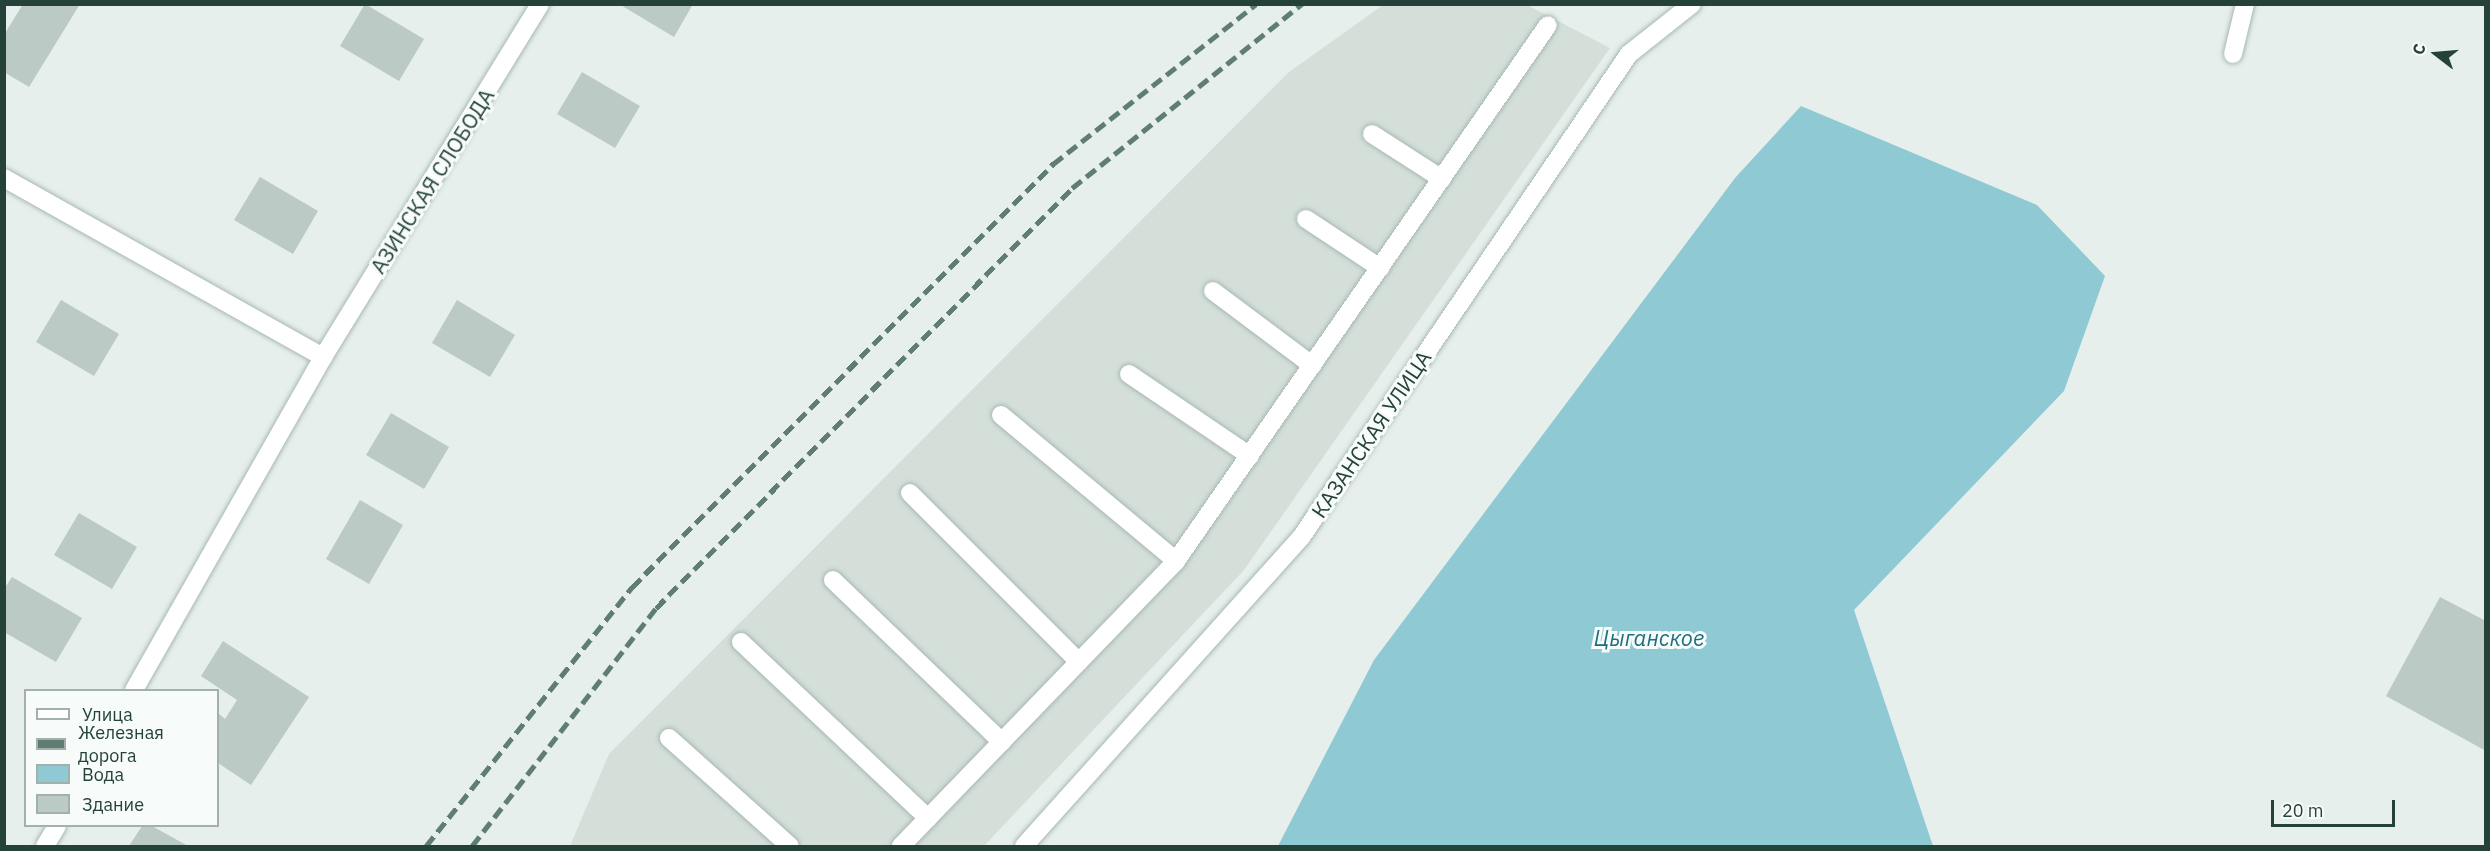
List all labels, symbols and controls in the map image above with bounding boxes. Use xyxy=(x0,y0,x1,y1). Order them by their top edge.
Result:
north arrow xyxy=(2406,24,2466,84)
text: С xyxy=(2408,41,2430,57)
street label: АЗИНСКАЯ СЛОБОДА xyxy=(365,84,499,278)
street label: КАЗАНСКАЯ УЛИЦА xyxy=(1306,346,1436,522)
water label: Цыганское xyxy=(1594,625,1704,651)
legend xyxy=(24,689,219,827)
text: Улица xyxy=(82,703,133,726)
text: Железная дорога xyxy=(78,721,164,767)
text: Вода xyxy=(82,763,124,786)
scale bar xyxy=(2274,788,2398,826)
text: Здание xyxy=(82,793,144,816)
text: 20 m xyxy=(2282,799,2324,822)

